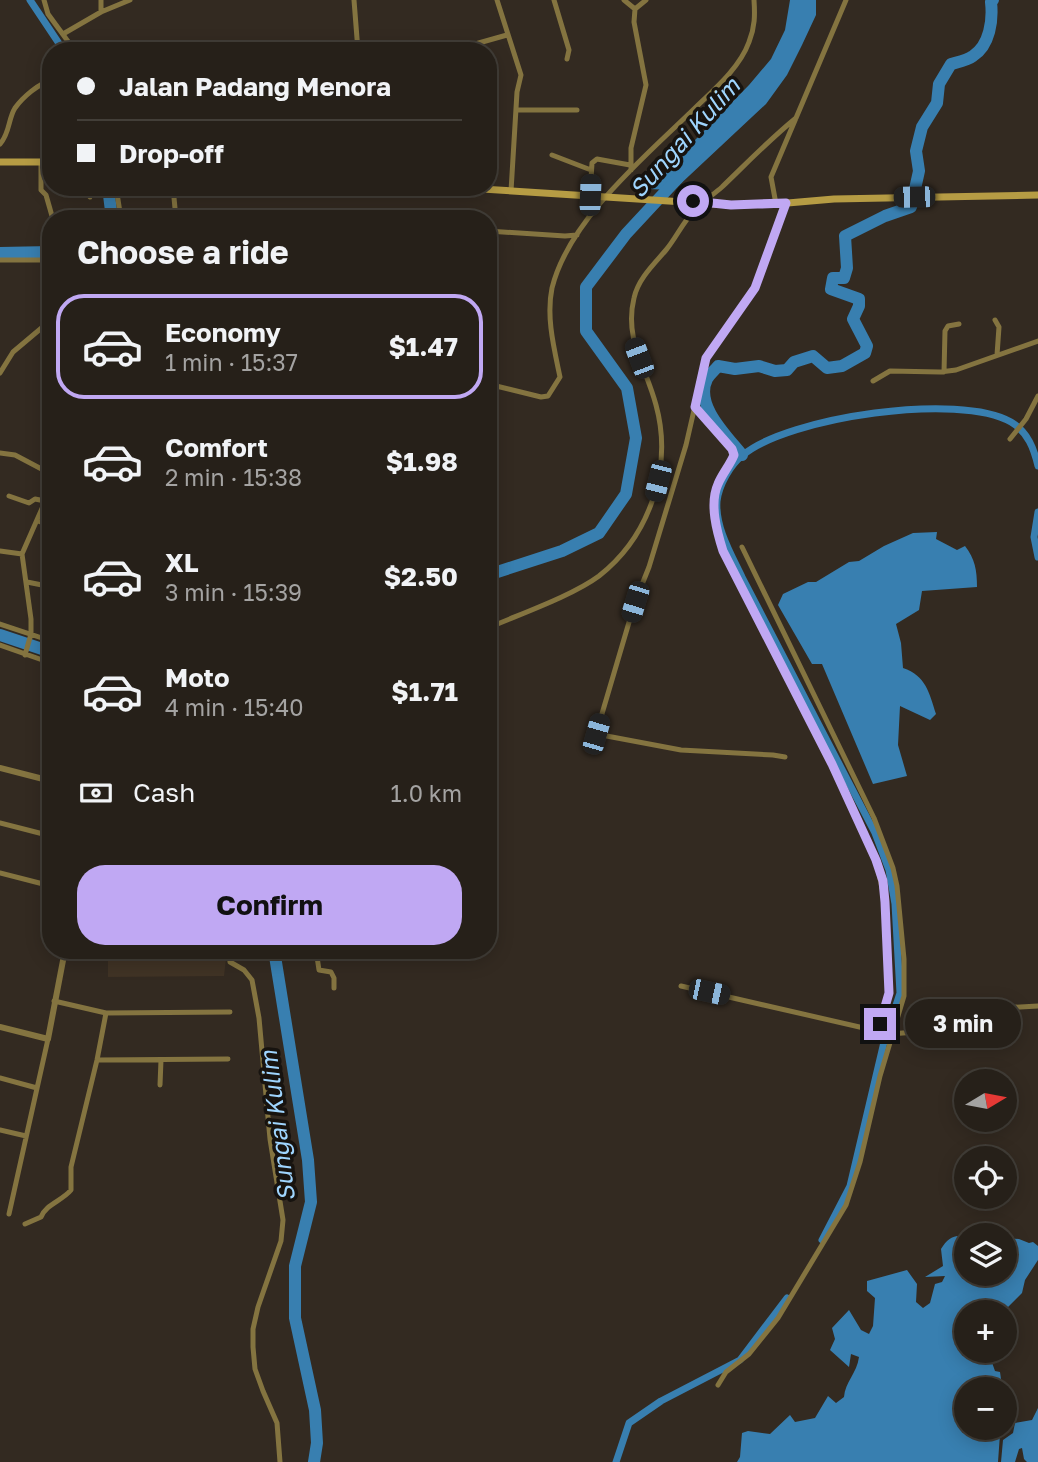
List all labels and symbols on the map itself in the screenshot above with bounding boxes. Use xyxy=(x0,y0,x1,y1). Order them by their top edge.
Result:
water label: Sungai Kulim xyxy=(622,70,747,204)
car xyxy=(579,174,602,216)
route start xyxy=(677,185,709,217)
car xyxy=(893,186,936,208)
car xyxy=(622,335,657,381)
car xyxy=(643,458,674,504)
car xyxy=(619,579,652,625)
car xyxy=(581,711,612,757)
car xyxy=(687,977,732,1007)
callout: 3 min xyxy=(904,1000,1020,1048)
route end xyxy=(864,1008,896,1040)
water label: Sungai Kulim xyxy=(253,1047,301,1203)
north arrow xyxy=(954,1069,1017,1132)

